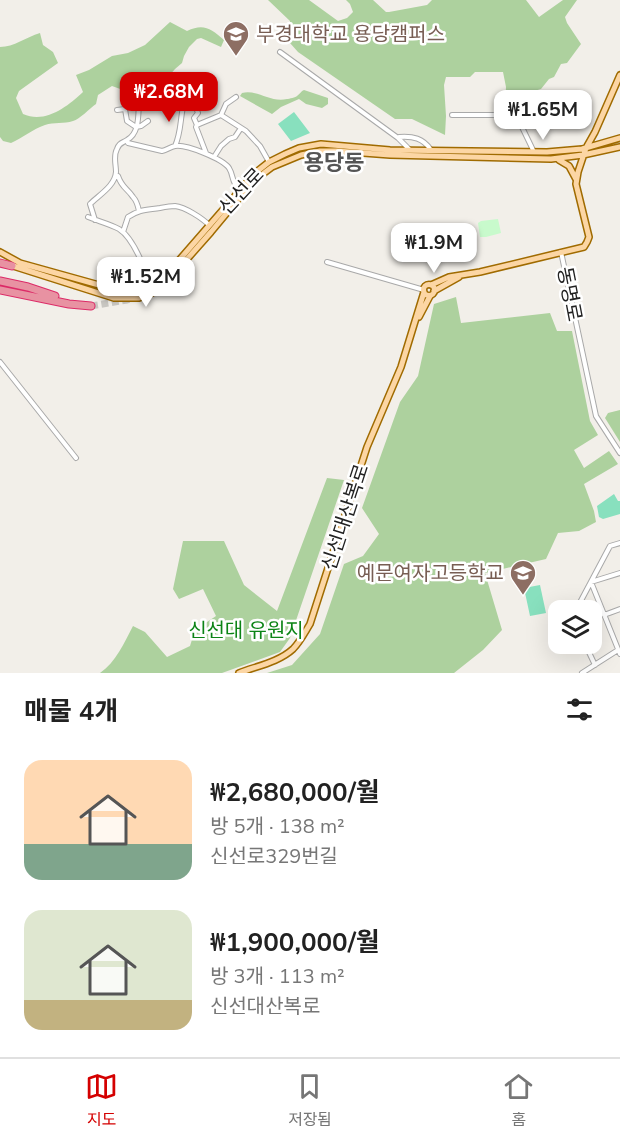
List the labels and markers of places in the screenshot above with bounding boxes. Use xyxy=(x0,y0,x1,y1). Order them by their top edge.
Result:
school or university icon: 부경대학교 용당캠퍼스 xyxy=(221,19,251,57)
place label: 부경대학교 용당캠퍼스 xyxy=(256,21,445,48)
pin: ₩2.68M xyxy=(120,72,218,123)
pin: ₩1.65M xyxy=(494,90,592,141)
pin: ₩1.9M xyxy=(392,223,476,274)
pin: ₩1.52M xyxy=(97,257,195,308)
school or university icon: 예문여자고등학교 xyxy=(508,558,538,596)
place label: 예문여자고등학교 xyxy=(357,560,504,587)

